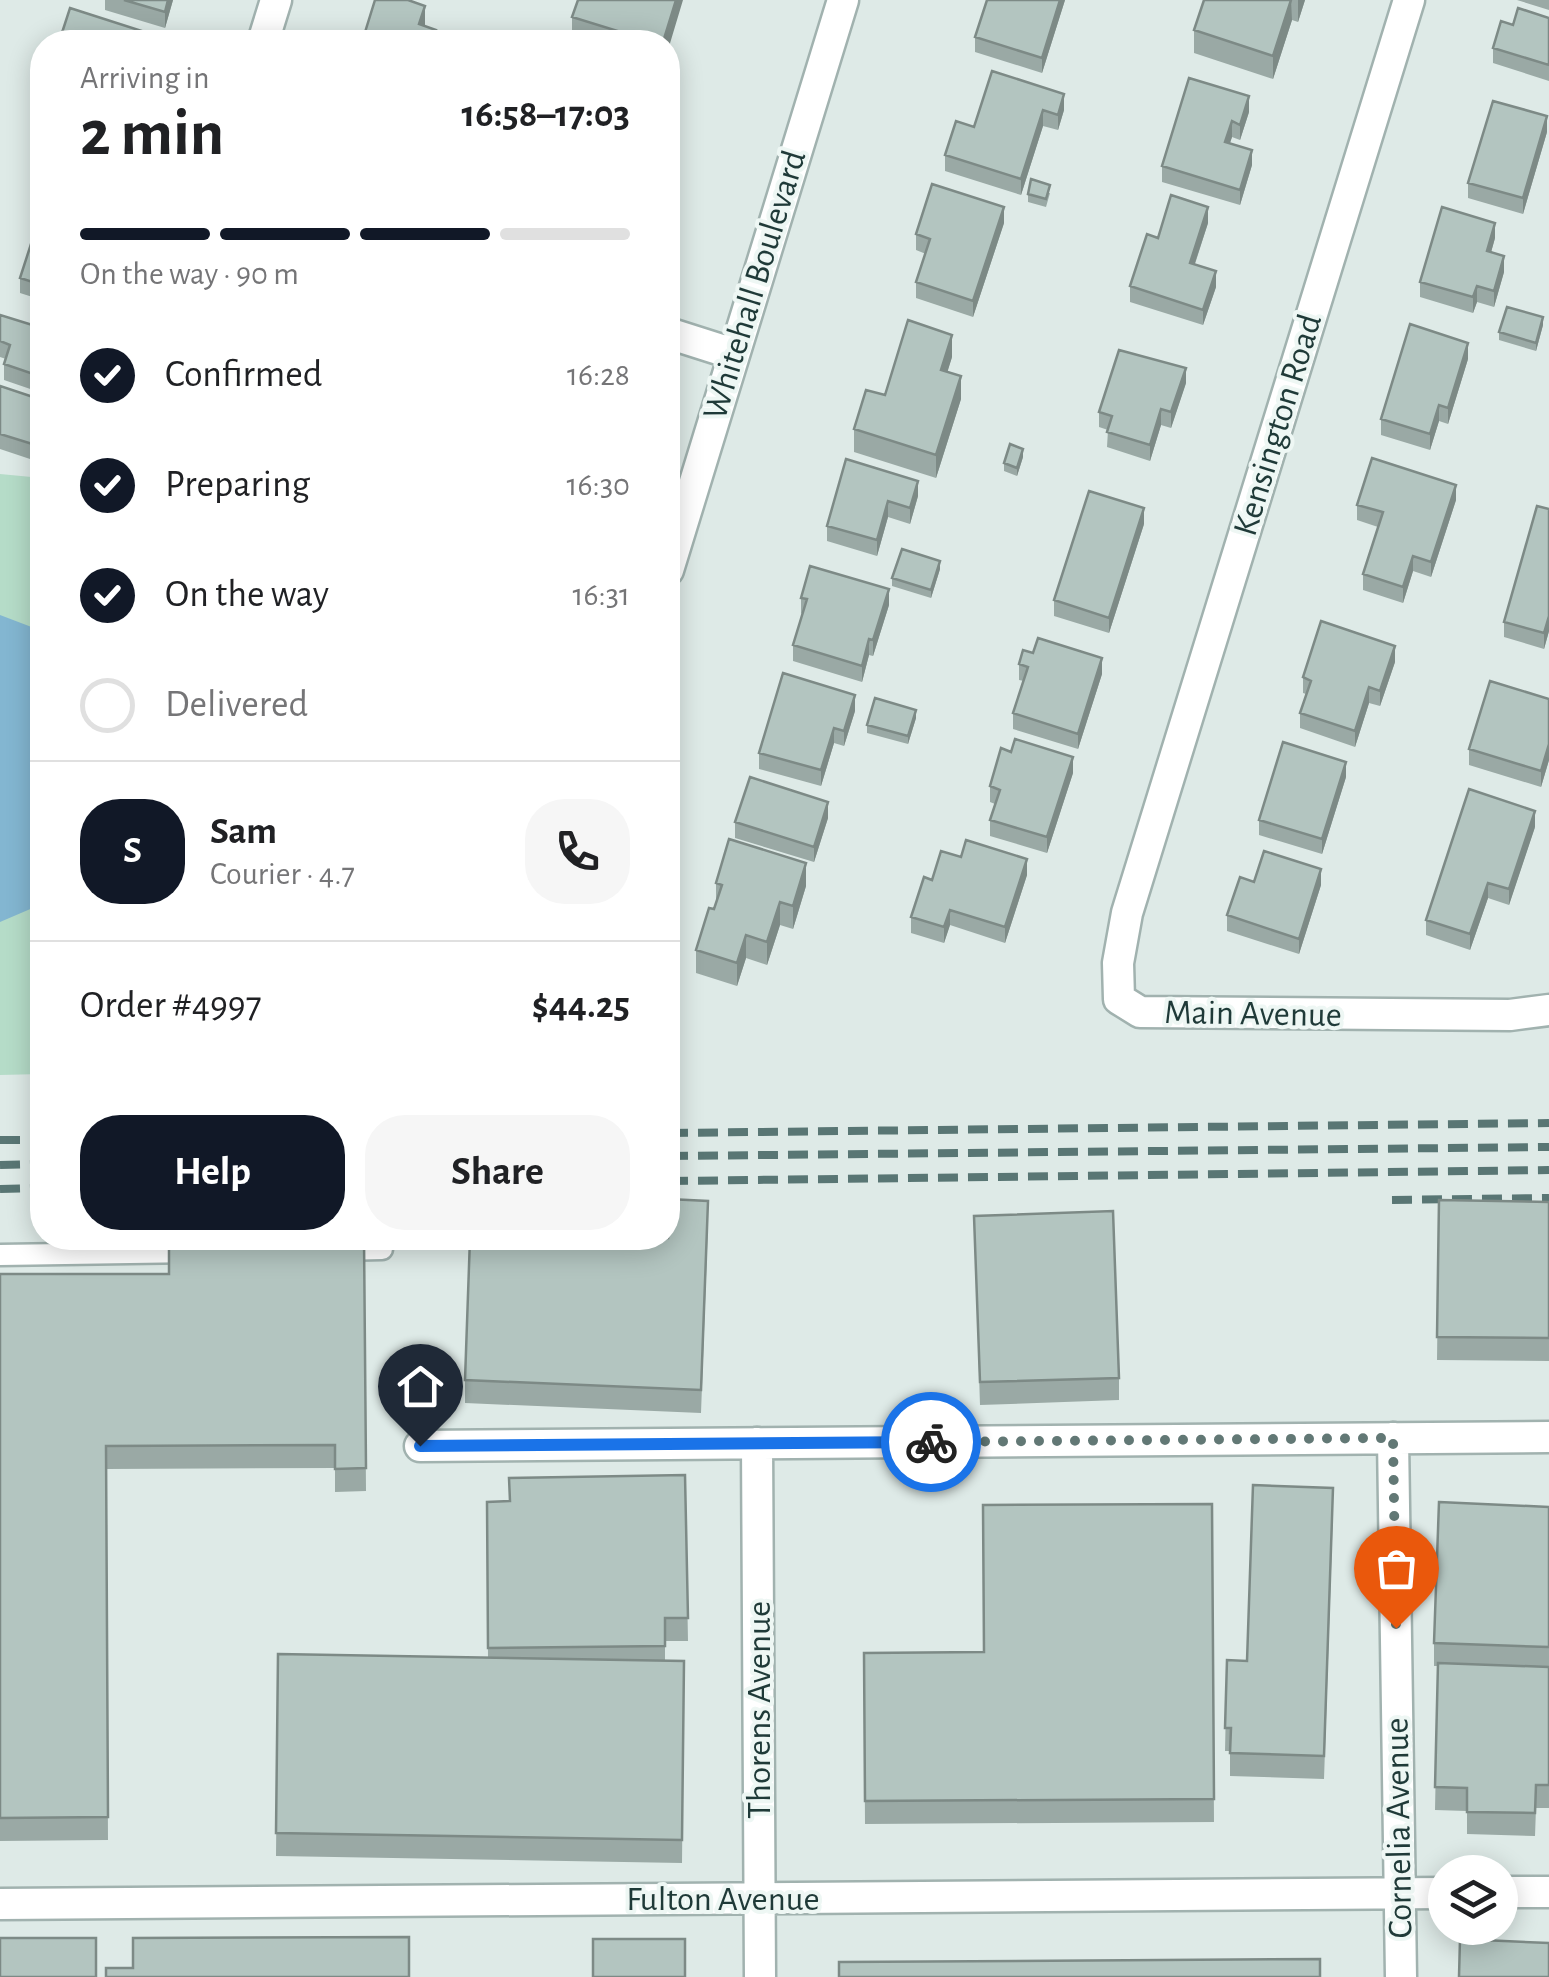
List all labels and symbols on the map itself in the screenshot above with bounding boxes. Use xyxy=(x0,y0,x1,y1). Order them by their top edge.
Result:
street label: Whitehall Boulevard xyxy=(697,146,813,424)
street label: Kensington Road xyxy=(1228,310,1328,540)
street label: Main Avenue xyxy=(1164,995,1342,1033)
pin xyxy=(378,1344,463,1447)
courier xyxy=(881,1392,981,1492)
pin xyxy=(1354,1526,1439,1629)
street label: Thorens Avenue xyxy=(742,1601,777,1819)
street label: Cornelia Avenue xyxy=(1380,1717,1418,1939)
street label: Fulton Avenue xyxy=(626,1882,820,1917)

